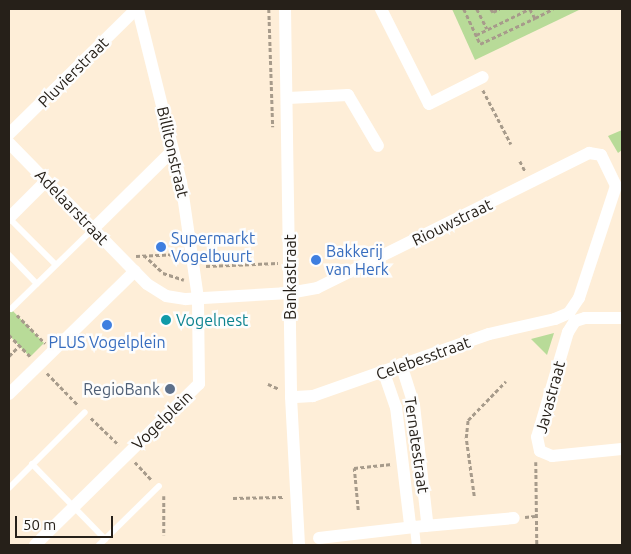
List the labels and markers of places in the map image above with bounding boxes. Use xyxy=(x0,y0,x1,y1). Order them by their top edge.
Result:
place label: Supermarkt Vogelbuurt xyxy=(171,228,255,266)
marker: Supermarkt Vogelbuurt xyxy=(155,241,167,253)
place label: Bakkerij van Herk xyxy=(326,241,389,279)
marker: Bakkerij van Herk xyxy=(310,254,322,266)
place label: Vogelnest xyxy=(176,310,248,330)
marker: Vogelnest xyxy=(160,314,172,326)
marker: PLUS Vogelplein xyxy=(101,319,113,331)
place label: PLUS Vogelplein xyxy=(48,332,166,352)
place label: RegioBank xyxy=(83,379,160,399)
marker: RegioBank xyxy=(164,383,176,395)

